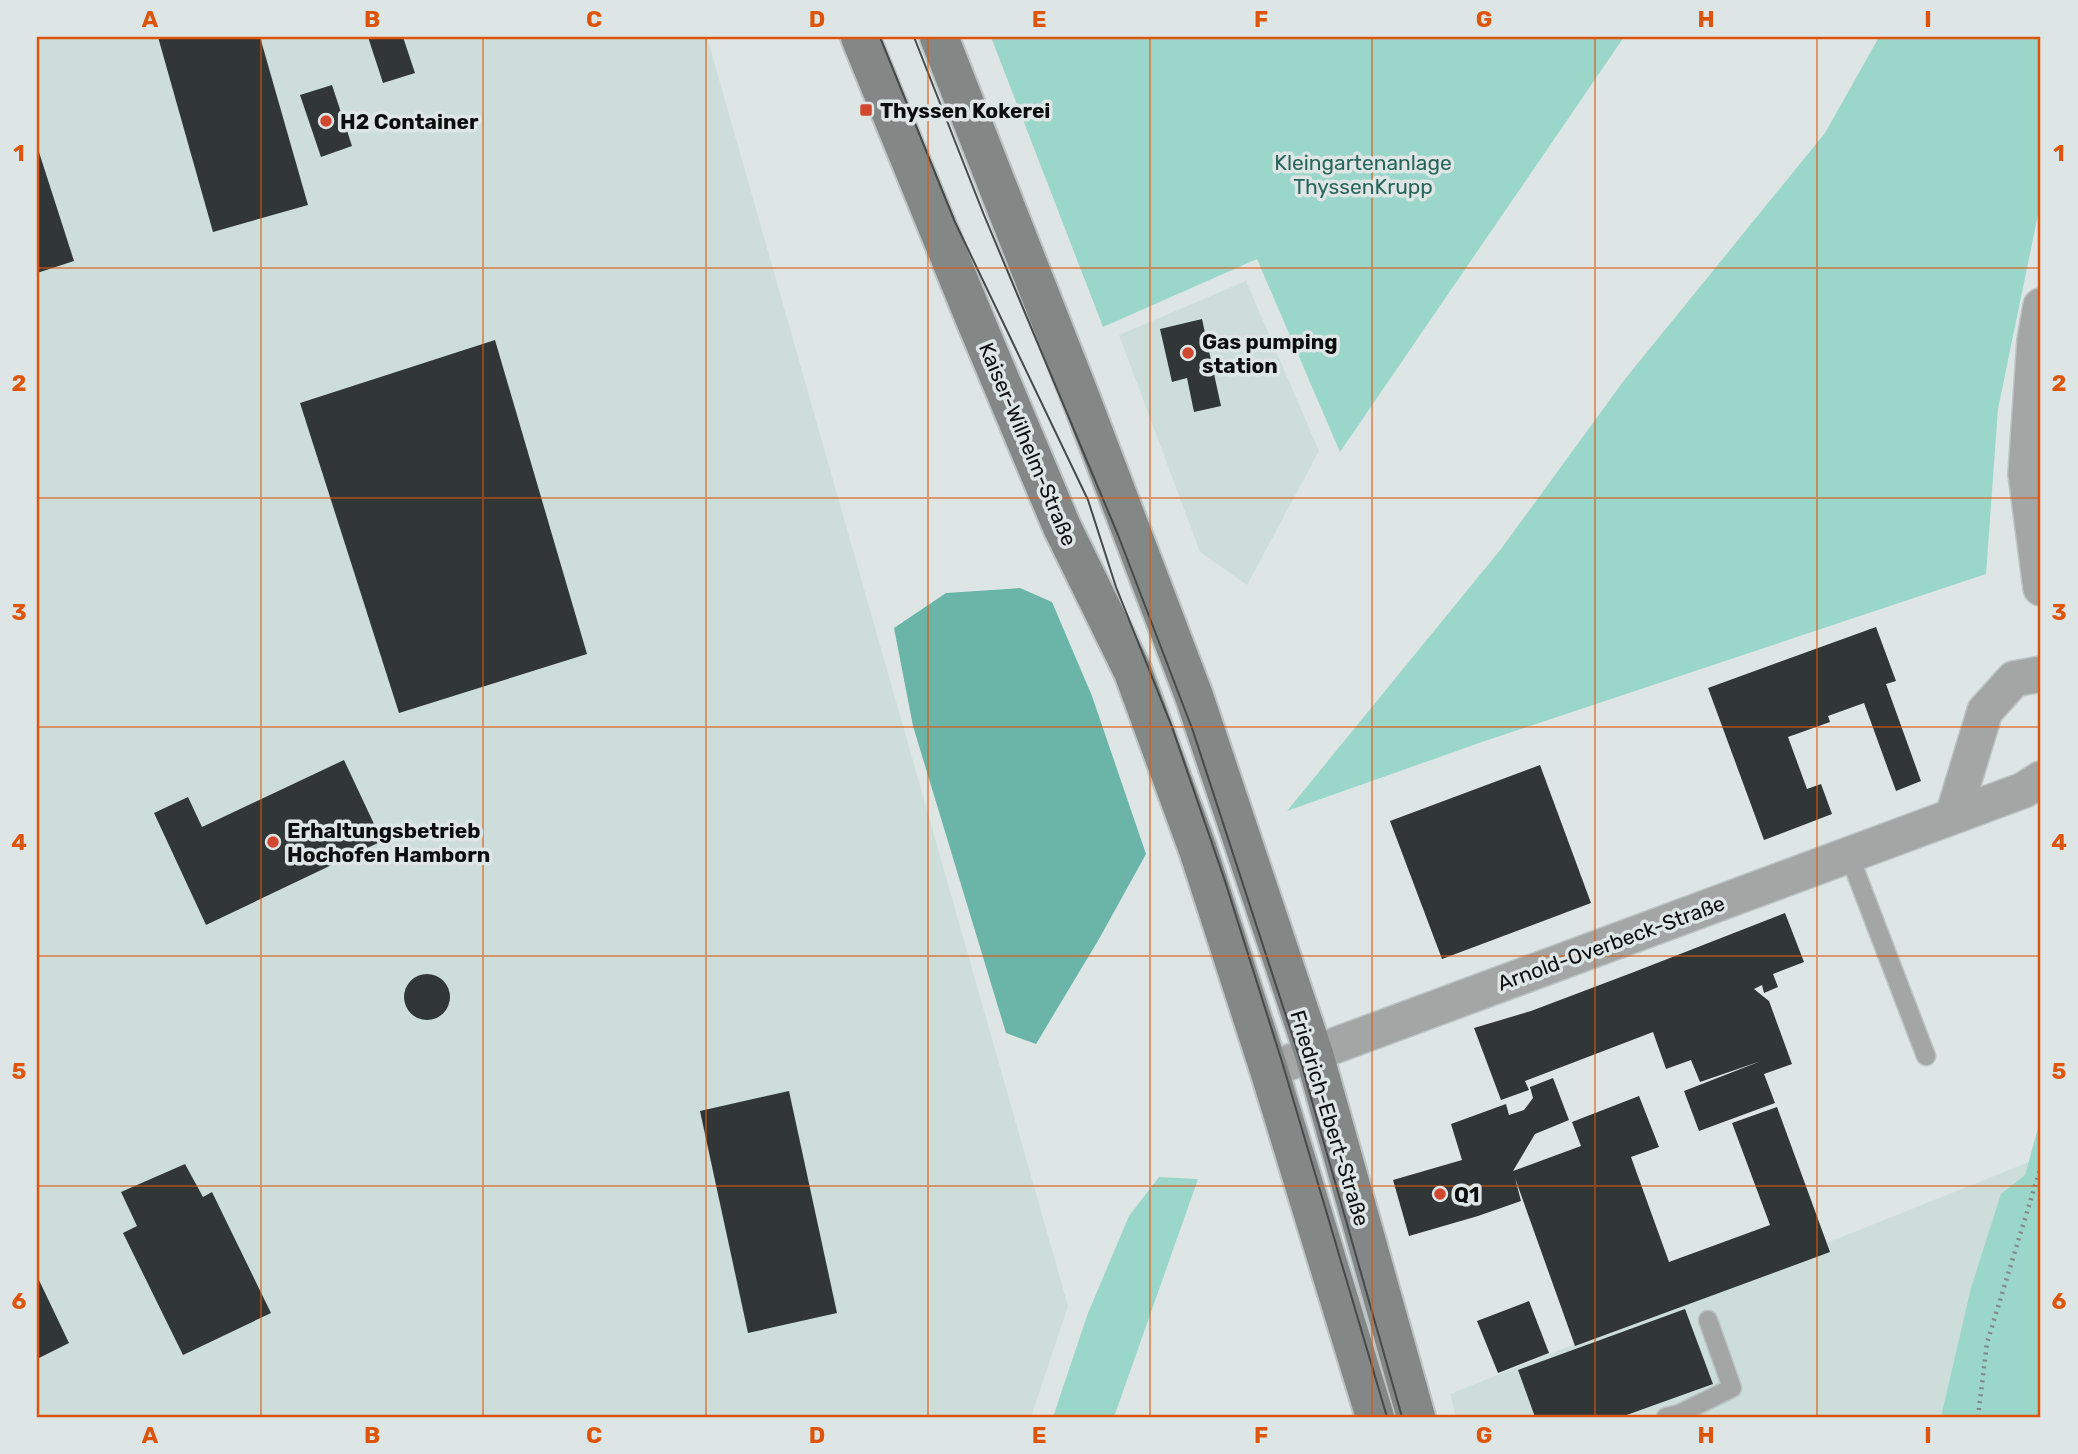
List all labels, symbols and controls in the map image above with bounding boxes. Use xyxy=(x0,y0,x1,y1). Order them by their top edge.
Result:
text: A xyxy=(142,5,159,33)
text: B xyxy=(364,5,380,33)
text: C xyxy=(586,5,602,33)
text: D xyxy=(809,5,825,33)
text: E xyxy=(1032,5,1046,33)
text: F xyxy=(1254,5,1268,33)
text: G xyxy=(1476,5,1492,33)
text: H xyxy=(1697,5,1715,33)
text: I xyxy=(1924,5,1932,33)
place label: Thyssen Kokerei xyxy=(880,98,1050,123)
marker: Thyssen Kokerei xyxy=(858,102,874,118)
place label: H2 Container xyxy=(340,109,479,134)
marker: H2 Container xyxy=(318,113,334,129)
text: 1 xyxy=(13,139,25,167)
text: 1 xyxy=(2053,139,2065,167)
park label: Kleingartenanlage ThyssenKrupp xyxy=(1274,150,1452,199)
place label: Gas pumping station xyxy=(1202,329,1338,378)
street label: Kaiser-Wilhelm-Straße xyxy=(974,339,1082,549)
marker: Gas pumping station xyxy=(1180,345,1196,361)
text: 2 xyxy=(12,369,26,397)
text: 2 xyxy=(2052,369,2066,397)
text: 3 xyxy=(11,598,27,626)
text: 3 xyxy=(2051,598,2067,626)
place label: Erhaltungsbetrieb Hochofen Hamborn xyxy=(287,818,490,867)
text: 4 xyxy=(11,828,27,856)
text: 4 xyxy=(2051,828,2067,856)
marker: Erhaltungsbetrieb Hochofen Hamborn xyxy=(265,834,281,850)
street label: Arnold-Overbeck-Straße xyxy=(1494,890,1728,996)
street label: Friedrich-Ebert-Straße xyxy=(1285,1007,1375,1229)
text: 5 xyxy=(12,1057,27,1085)
text: 5 xyxy=(2052,1057,2067,1085)
place label: Q1 xyxy=(1454,1182,1479,1207)
marker: Q1 xyxy=(1432,1186,1448,1202)
text: 6 xyxy=(12,1287,27,1315)
text: 6 xyxy=(2052,1287,2067,1315)
text: A xyxy=(142,1421,159,1449)
text: B xyxy=(364,1421,380,1449)
text: C xyxy=(586,1421,602,1449)
text: D xyxy=(809,1421,825,1449)
text: E xyxy=(1032,1421,1046,1449)
text: F xyxy=(1254,1421,1268,1449)
text: G xyxy=(1476,1421,1492,1449)
text: H xyxy=(1697,1421,1715,1449)
text: I xyxy=(1924,1421,1932,1449)

